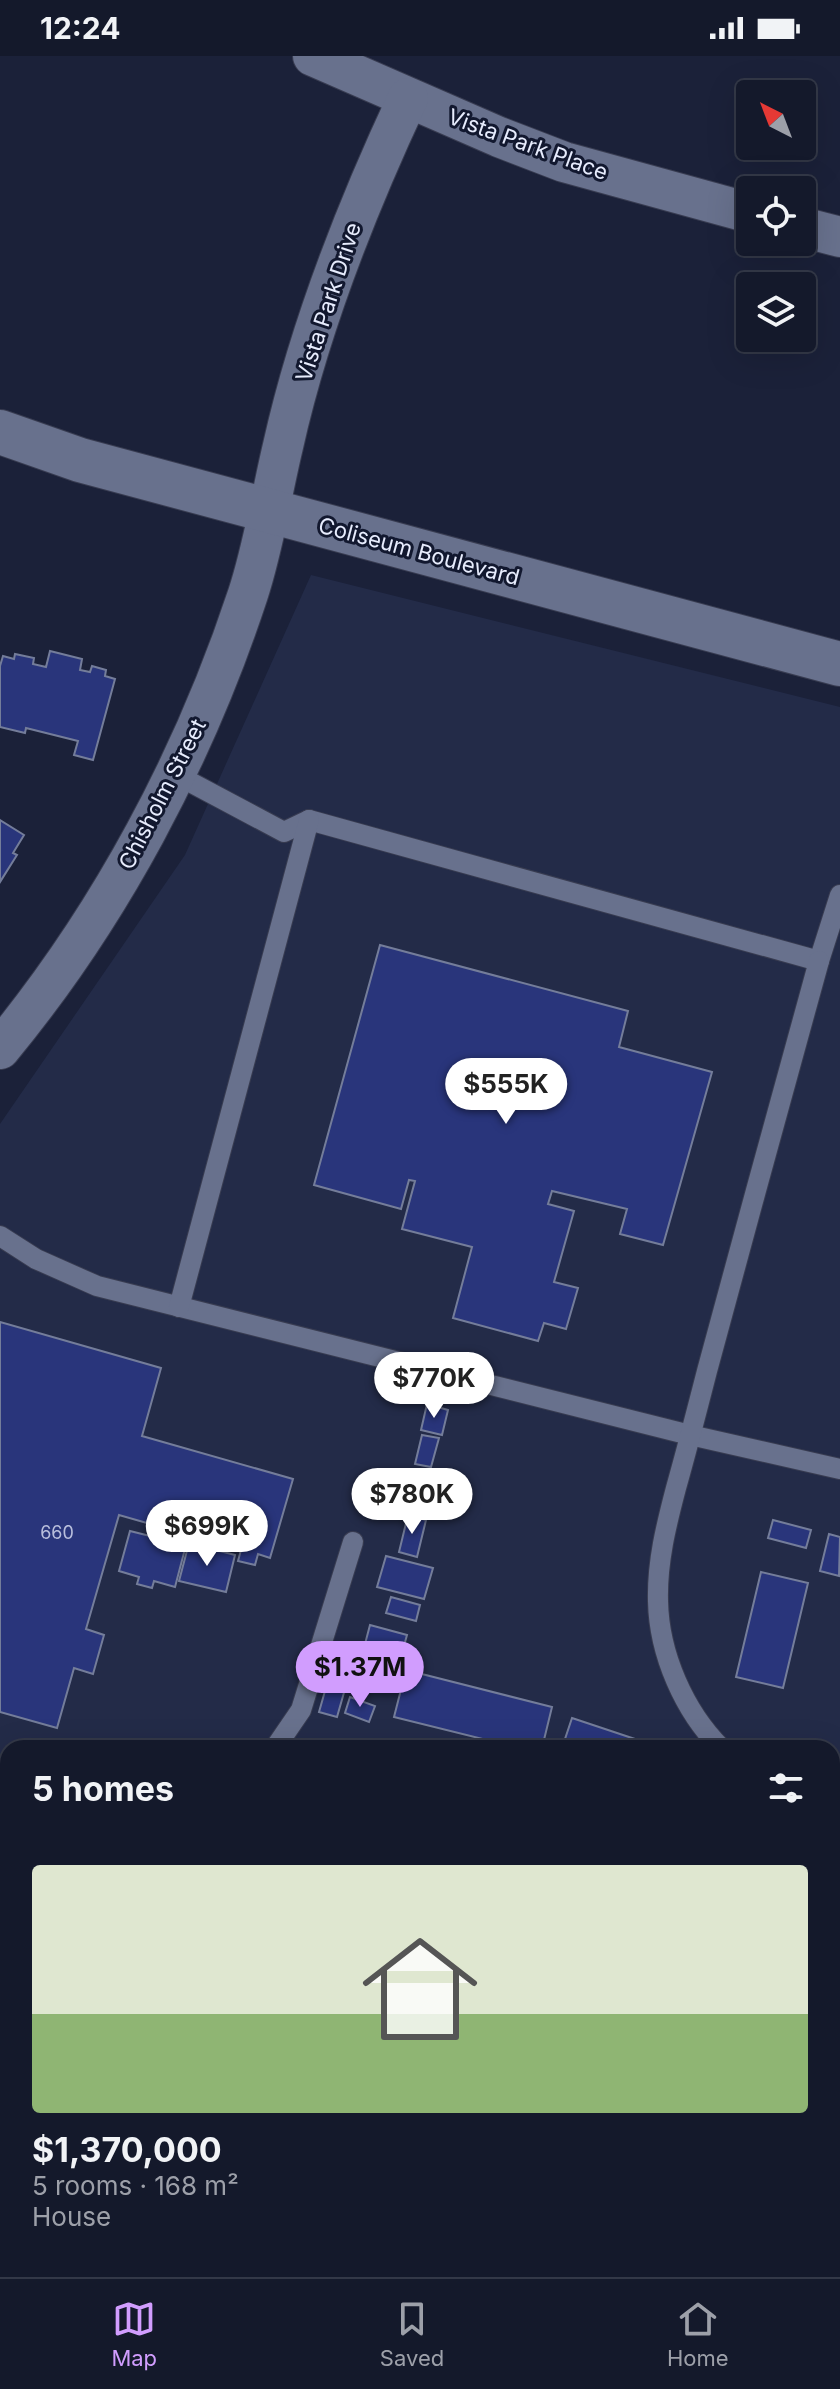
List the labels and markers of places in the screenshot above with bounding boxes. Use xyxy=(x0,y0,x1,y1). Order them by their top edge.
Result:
pin: $555K xyxy=(450,1058,562,1126)
pin: $770K xyxy=(378,1352,490,1420)
pin: $780K xyxy=(356,1468,468,1536)
pin: $699K xyxy=(151,1500,263,1568)
pin: $1.37M xyxy=(295,1641,425,1709)

